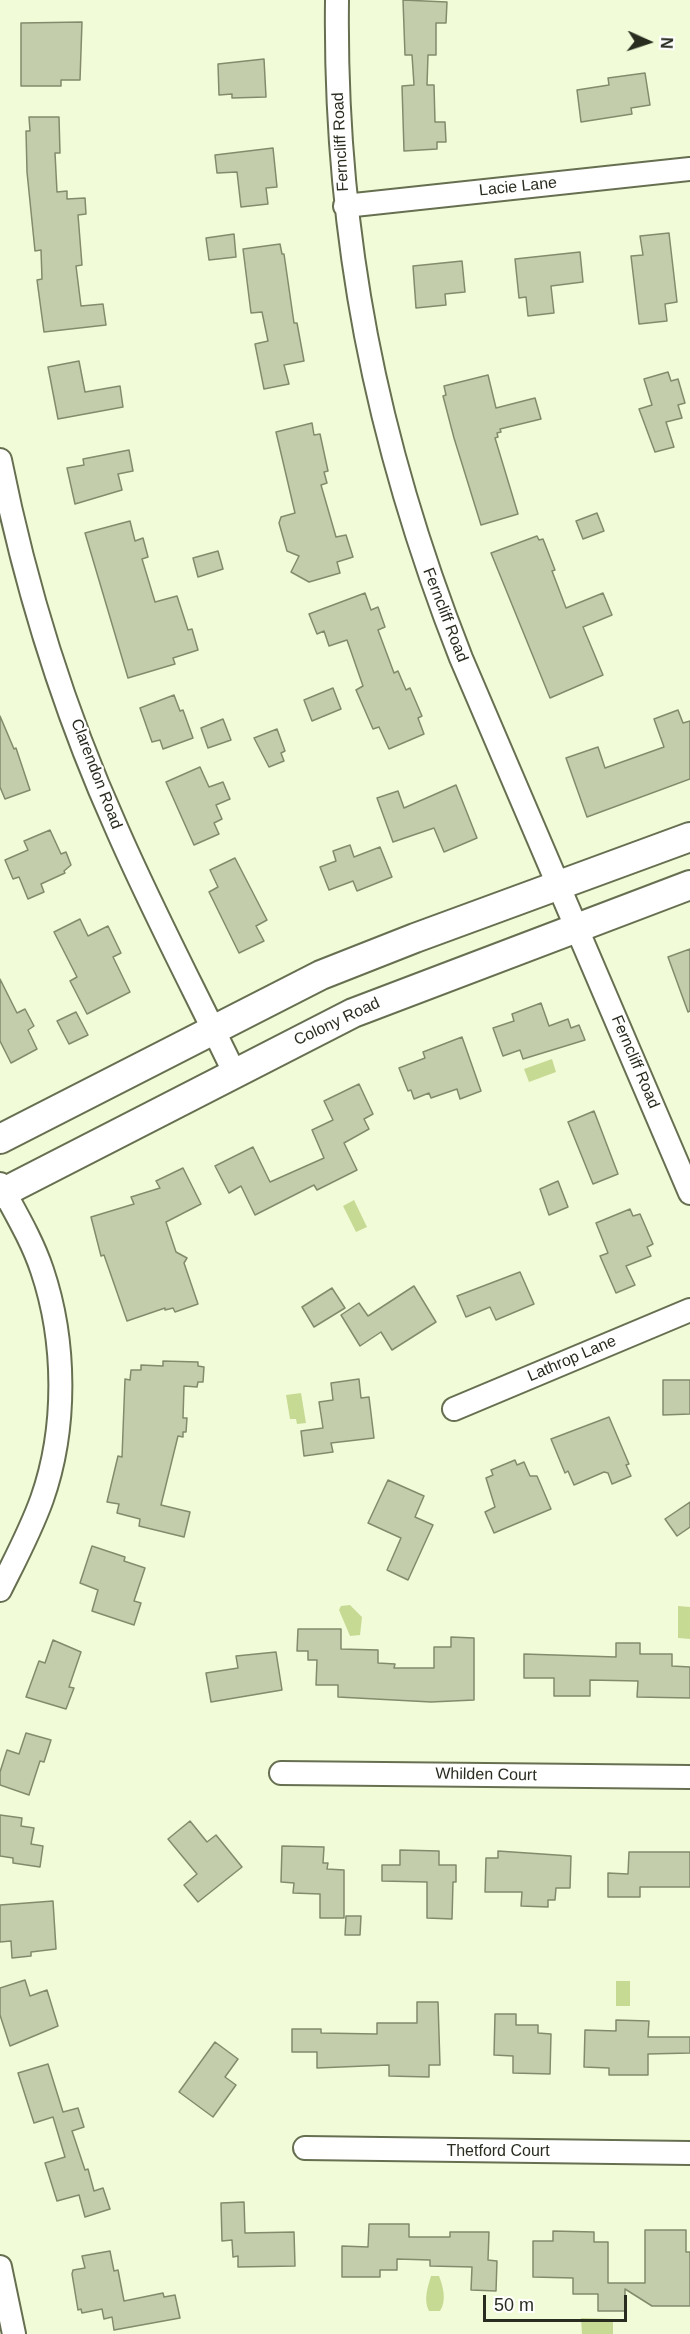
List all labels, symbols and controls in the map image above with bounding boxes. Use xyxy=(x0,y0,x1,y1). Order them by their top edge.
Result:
north arrow xyxy=(618,12,678,72)
text: N xyxy=(658,37,675,49)
street label: Ferncliff Road xyxy=(329,92,353,192)
street label: Lacie Lane xyxy=(478,173,558,201)
street label: Ferncliff Road xyxy=(418,565,472,665)
street label: Clarendon Road xyxy=(66,716,126,832)
street label: Colony Road xyxy=(291,994,383,1050)
street label: Ferncliff Road xyxy=(607,1013,663,1111)
street label: Lathrop Lane xyxy=(525,1332,619,1386)
street label: Whilden Court xyxy=(435,1765,537,1785)
street label: Thetford Court xyxy=(446,2142,550,2162)
scale bar xyxy=(486,2283,630,2321)
text: 50 m xyxy=(494,2295,534,2315)

